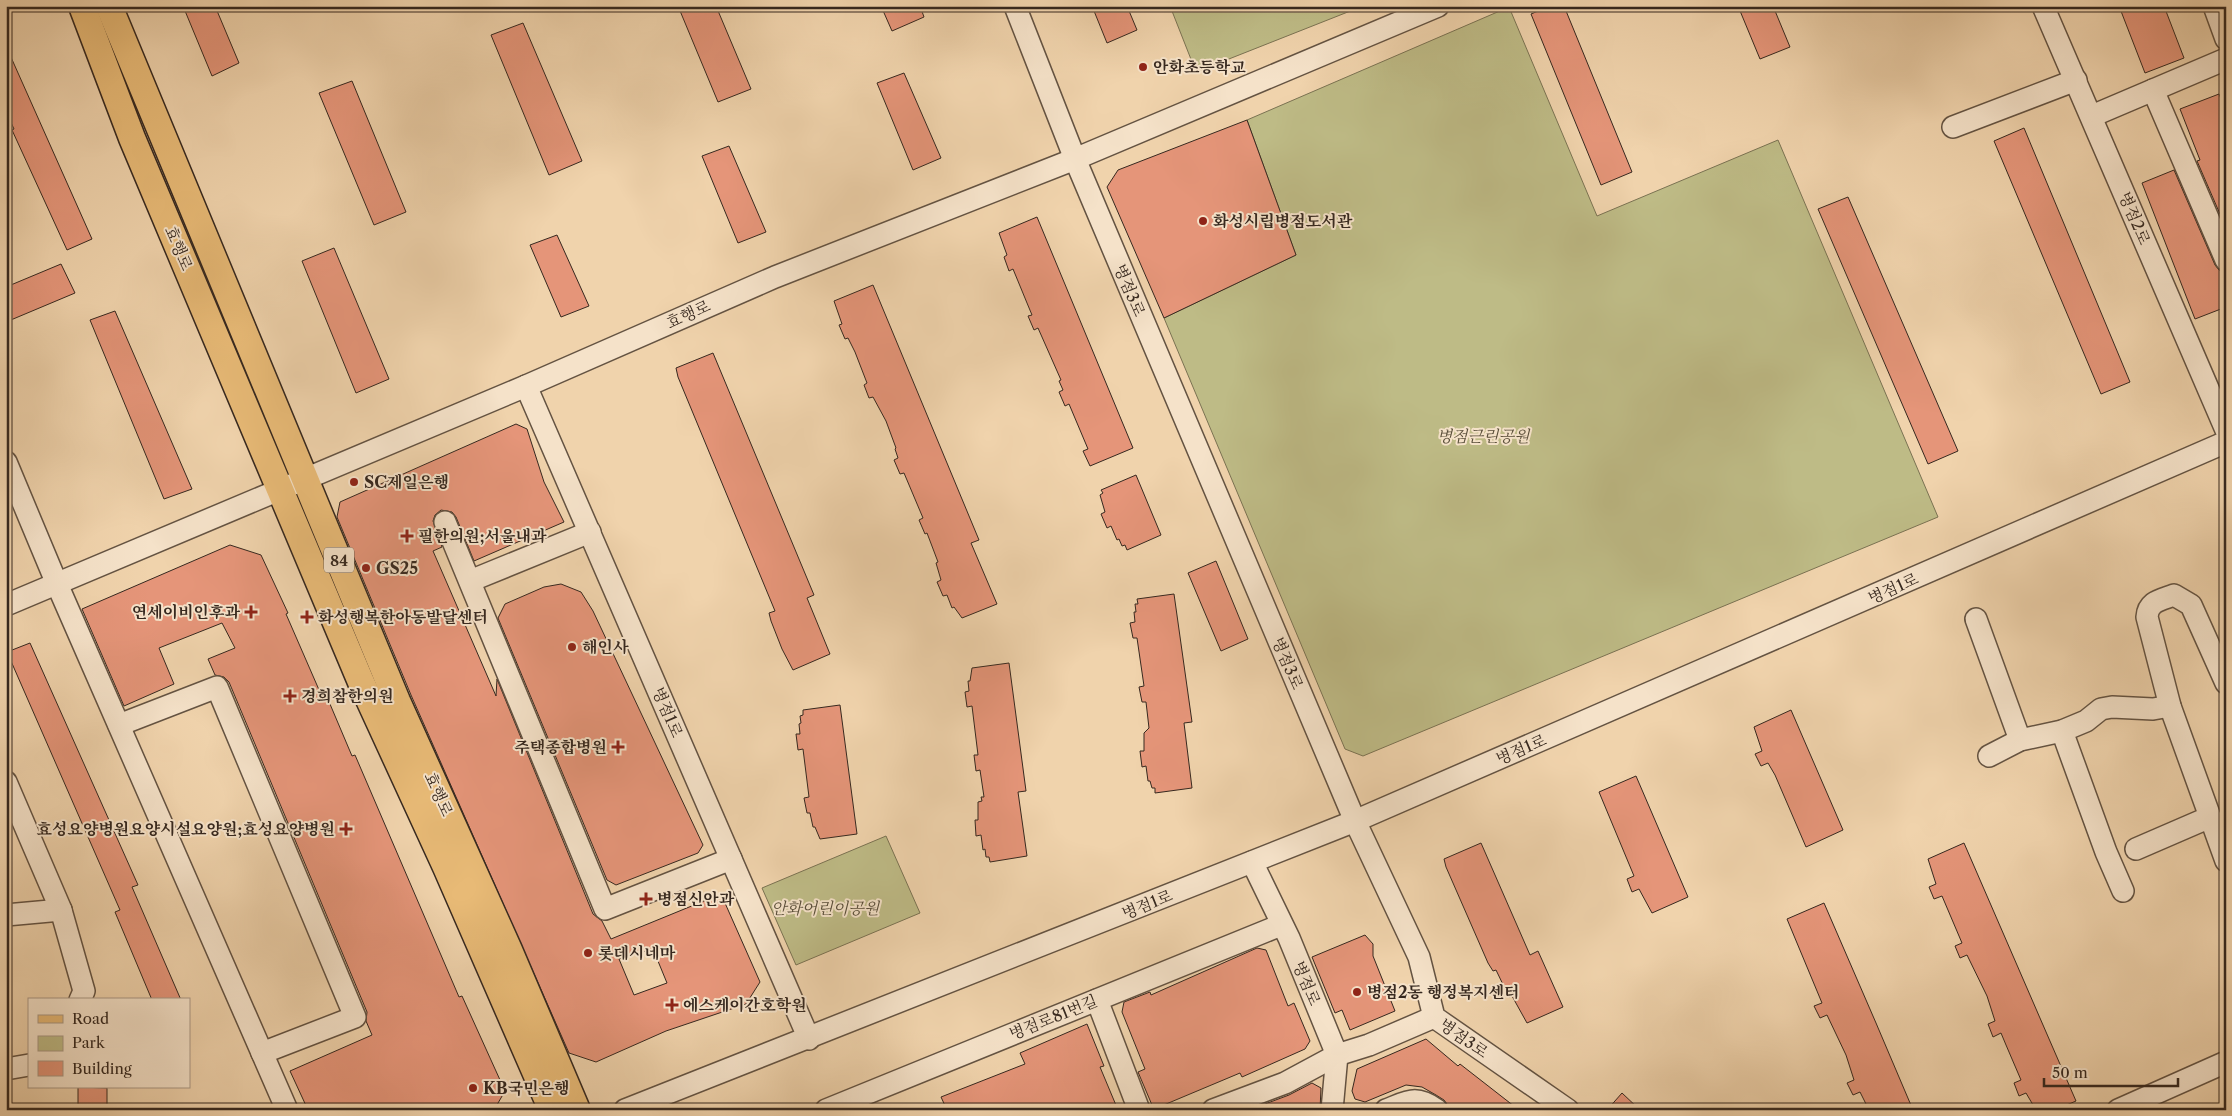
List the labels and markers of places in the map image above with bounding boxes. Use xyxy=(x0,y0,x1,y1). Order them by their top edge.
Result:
place label: 안화초등학교 xyxy=(1153,57,1246,77)
marker: 안화초등학교 xyxy=(1137,61,1149,73)
place label: 화성시립병점도서관 xyxy=(1213,211,1353,231)
marker: 화성시립병점도서관 xyxy=(1197,215,1209,227)
place label: SC제일은행 xyxy=(364,472,449,492)
marker: SC제일은행 xyxy=(348,476,360,488)
place label: 필한의원;서울내과 xyxy=(418,526,547,546)
marker: 필한의원;서울내과 xyxy=(400,529,414,543)
place label: GS25 xyxy=(376,558,418,578)
marker: GS25 xyxy=(360,562,372,574)
place label: 연세이비인후과 xyxy=(132,602,241,622)
marker: 연세이비인후과 xyxy=(244,605,258,619)
place label: 화성행복한아동발달센터 xyxy=(318,607,488,627)
marker: 화성행복한아동발달센터 xyxy=(300,610,314,624)
place label: 해인사 xyxy=(582,637,629,657)
marker: 해인사 xyxy=(566,641,578,653)
place label: 경희참한의원 xyxy=(301,686,394,706)
marker: 경희참한의원 xyxy=(283,689,297,703)
place label: 주택종합병원 xyxy=(514,737,607,757)
marker: 주택종합병원 xyxy=(611,740,625,754)
place label: 효성요양병원요양시설요양원;효성요양병원 xyxy=(37,819,335,839)
marker: 효성요양병원요양시설요양원;효성요양병원 xyxy=(339,822,353,836)
place label: 병점신안과 xyxy=(657,889,735,909)
marker: 병점신안과 xyxy=(639,892,653,906)
place label: 롯데시네마 xyxy=(598,943,676,963)
marker: 롯데시네마 xyxy=(582,947,594,959)
place label: 병점2동 행정복지센터 xyxy=(1367,982,1520,1002)
marker: 병점2동 행정복지센터 xyxy=(1351,986,1363,998)
place label: 에스케이간호학원 xyxy=(683,995,807,1015)
marker: 에스케이간호학원 xyxy=(665,998,679,1012)
place label: KB국민은행 xyxy=(483,1078,570,1098)
marker: KB국민은행 xyxy=(467,1082,479,1094)

